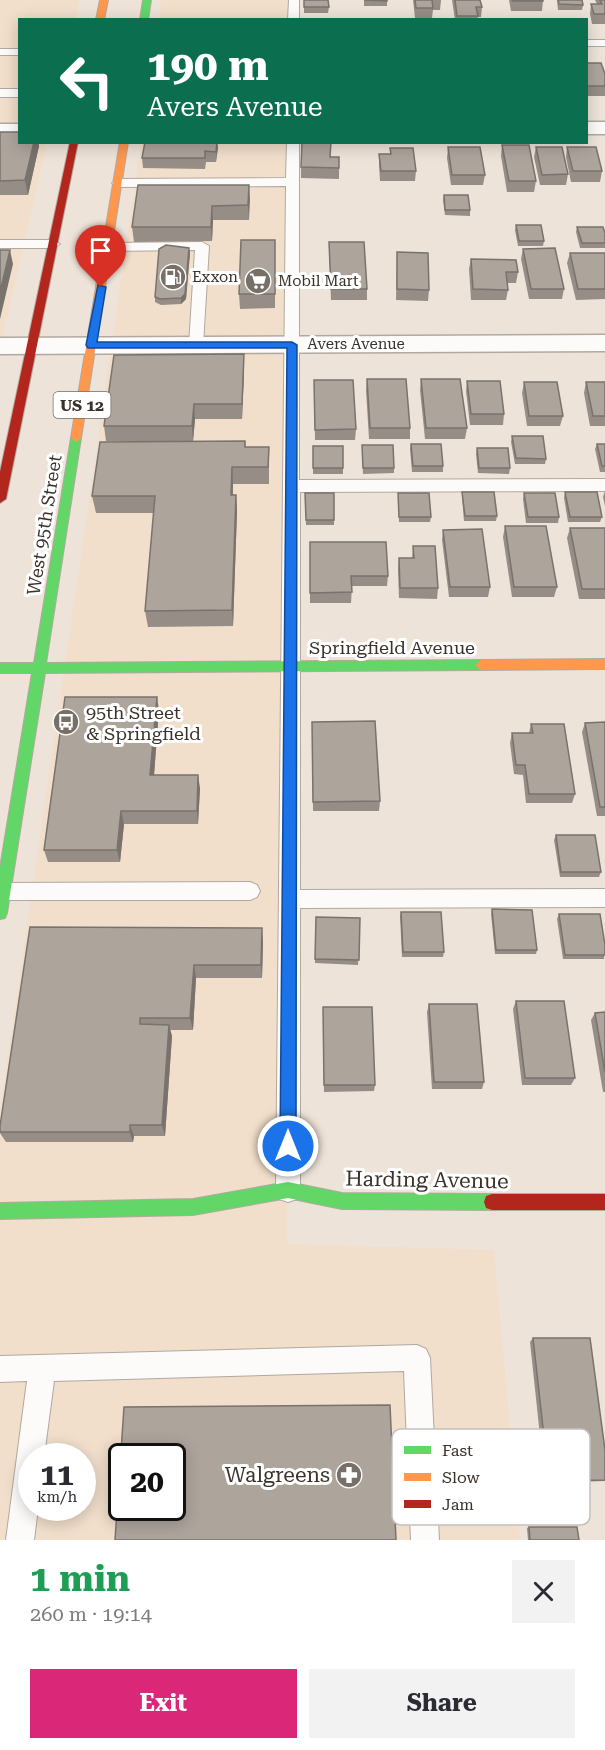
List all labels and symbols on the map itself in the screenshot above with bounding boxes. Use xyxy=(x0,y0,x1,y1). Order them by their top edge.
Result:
pin xyxy=(75,225,126,287)
fuel station icon: Exxon xyxy=(158,262,188,292)
supermarket icon: Mobil Mart xyxy=(243,266,273,296)
place label: Exxon xyxy=(192,268,238,286)
place label: Mobil Mart xyxy=(278,272,359,290)
street label: Avers Avenue xyxy=(307,335,405,353)
road number: US 12 xyxy=(54,392,110,418)
street label: West 95th Street xyxy=(23,453,66,597)
street label: Springfield Avenue xyxy=(309,637,475,658)
place label: 95th Street & Springfield xyxy=(86,702,201,744)
bus stop icon: 95th Street & Springfield xyxy=(51,707,81,737)
position arrow xyxy=(256,1114,320,1178)
street label: Harding Avenue xyxy=(345,1167,509,1193)
legend xyxy=(392,1429,590,1525)
text: Fast xyxy=(442,1441,473,1460)
speed limit sign: 20 xyxy=(108,1443,186,1521)
pharmacy icon: Walgreens xyxy=(334,1460,364,1490)
place label: Walgreens xyxy=(225,1463,330,1487)
text: Slow xyxy=(442,1468,480,1487)
text: Jam xyxy=(442,1495,474,1514)

